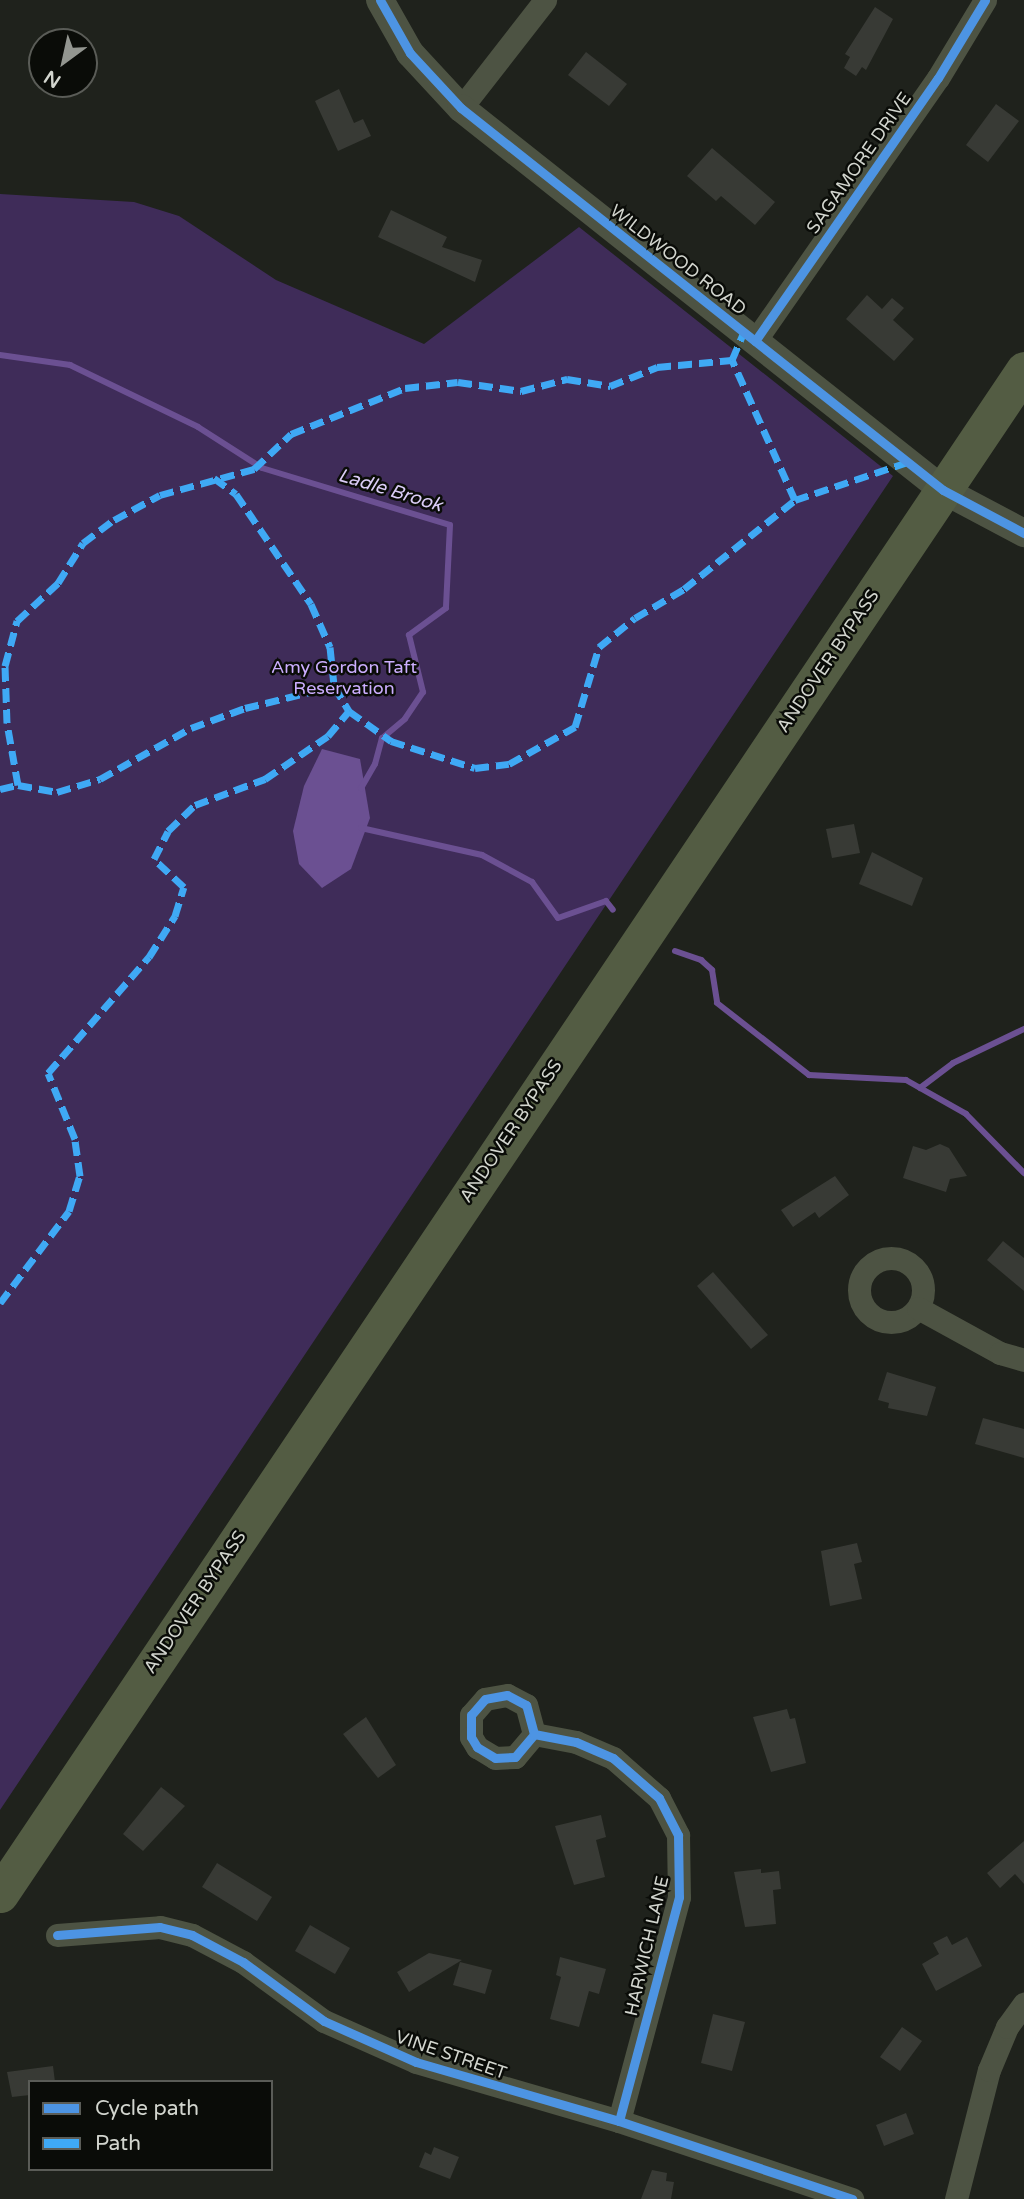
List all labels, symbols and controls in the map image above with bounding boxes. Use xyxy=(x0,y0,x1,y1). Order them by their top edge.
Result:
north arrow xyxy=(28,28,98,98)
text: N xyxy=(40,66,65,92)
street label: SAGAMORE DRIVE xyxy=(802,88,916,238)
street label: WILDWOOD ROAD xyxy=(606,200,750,320)
water label: Ladle Brook xyxy=(335,464,445,518)
street label: ANDOVER BYPASS xyxy=(772,585,884,737)
park label: Amy Gordon Taft Reservation xyxy=(271,657,417,700)
street label: ANDOVER BYPASS xyxy=(455,1055,567,1207)
street label: ANDOVER BYPASS xyxy=(139,1526,251,1678)
street label: HARWICH LANE xyxy=(620,1874,674,2018)
street label: VINE STREET xyxy=(392,2026,510,2084)
legend xyxy=(28,2080,273,2171)
text: Cycle path xyxy=(95,2096,199,2121)
text: Path xyxy=(95,2131,141,2156)

